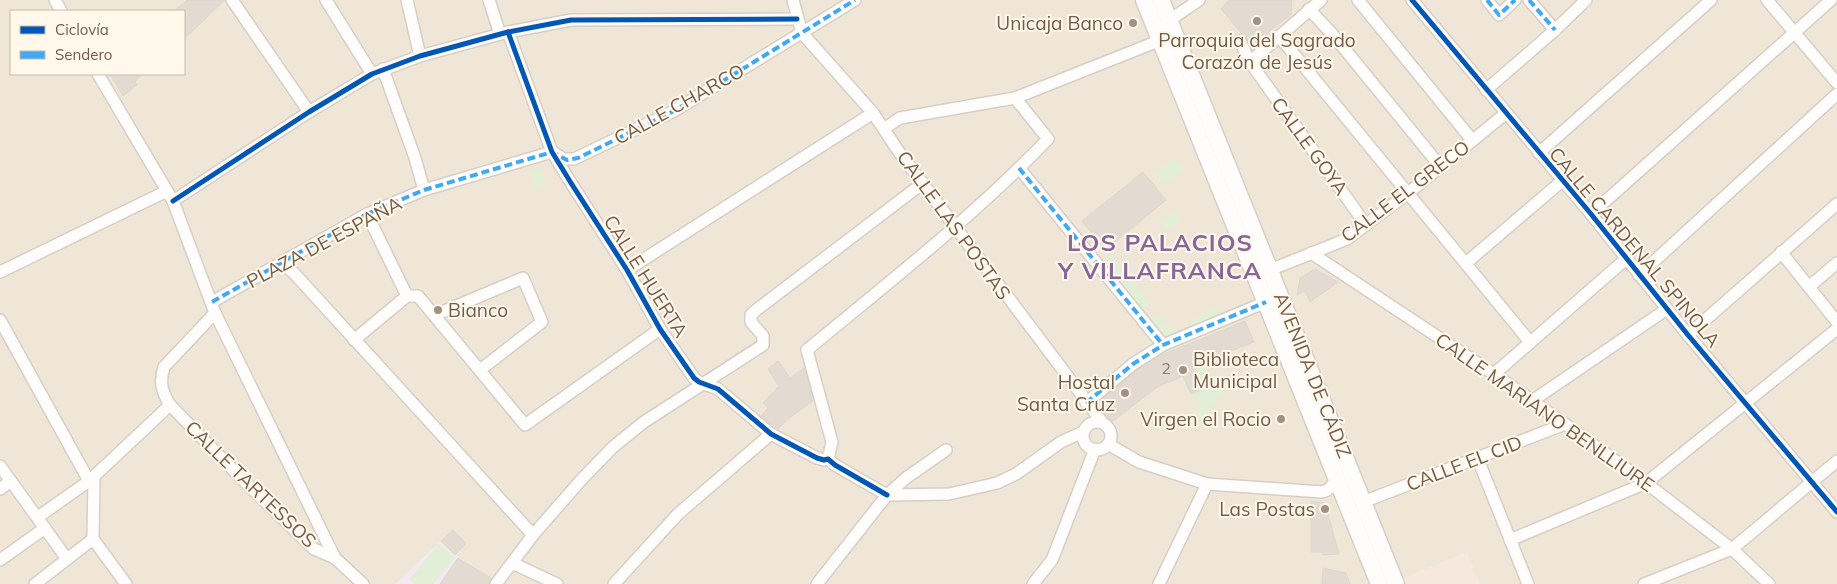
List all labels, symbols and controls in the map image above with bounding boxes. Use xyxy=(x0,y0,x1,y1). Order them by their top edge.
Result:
legend xyxy=(10,10,185,75)
place label: Unicaja Banco xyxy=(996,11,1123,35)
marker: Parroquia del Sagrado Corazón de Jesús xyxy=(1251,15,1263,27)
marker: Unicaja Banco xyxy=(1127,17,1139,29)
text: Ciclovía xyxy=(55,20,109,39)
place label: Parroquia del Sagrado Corazón de Jesús xyxy=(1158,28,1356,74)
text: Sendero xyxy=(55,45,112,64)
street label: CALLE CHARCO xyxy=(610,58,748,150)
street label: CALLE GOYA xyxy=(1266,92,1354,200)
street label: CALLE EL GRECO xyxy=(1336,135,1474,247)
street label: CALLE CARDENAL SPINOLA xyxy=(1544,142,1726,352)
street label: CALLE LAS POSTAS xyxy=(892,146,1016,304)
street label: PLAZA DE ESPAÑA xyxy=(242,191,406,293)
street label: CALLE HUERTA xyxy=(599,210,693,342)
district label: LOS PALACIOS Y VILLAFRANCA xyxy=(1057,227,1262,285)
street label: AVENIDA DE CÁDIZ xyxy=(1269,289,1357,461)
place label: Bianco xyxy=(448,298,508,322)
marker: Bianco xyxy=(432,304,444,316)
street label: CALLE MARIANO BENLLIURE xyxy=(1431,327,1659,497)
place label: Biblioteca Municipal xyxy=(1193,347,1279,393)
house number: 2 xyxy=(1161,358,1171,378)
marker: Biblioteca Municipal xyxy=(1177,364,1189,376)
place label: Hostal Santa Cruz xyxy=(1017,370,1115,416)
marker: Hostal Santa Cruz xyxy=(1119,387,1131,399)
place label: Virgen el Rocio xyxy=(1140,407,1271,431)
marker: Virgen el Rocio xyxy=(1275,413,1287,425)
street label: CALLE TARTESSOS xyxy=(180,415,322,553)
street label: CALLE EL CID xyxy=(1403,430,1525,496)
place label: Las Postas xyxy=(1219,497,1315,521)
marker: Las Postas xyxy=(1319,503,1331,515)

